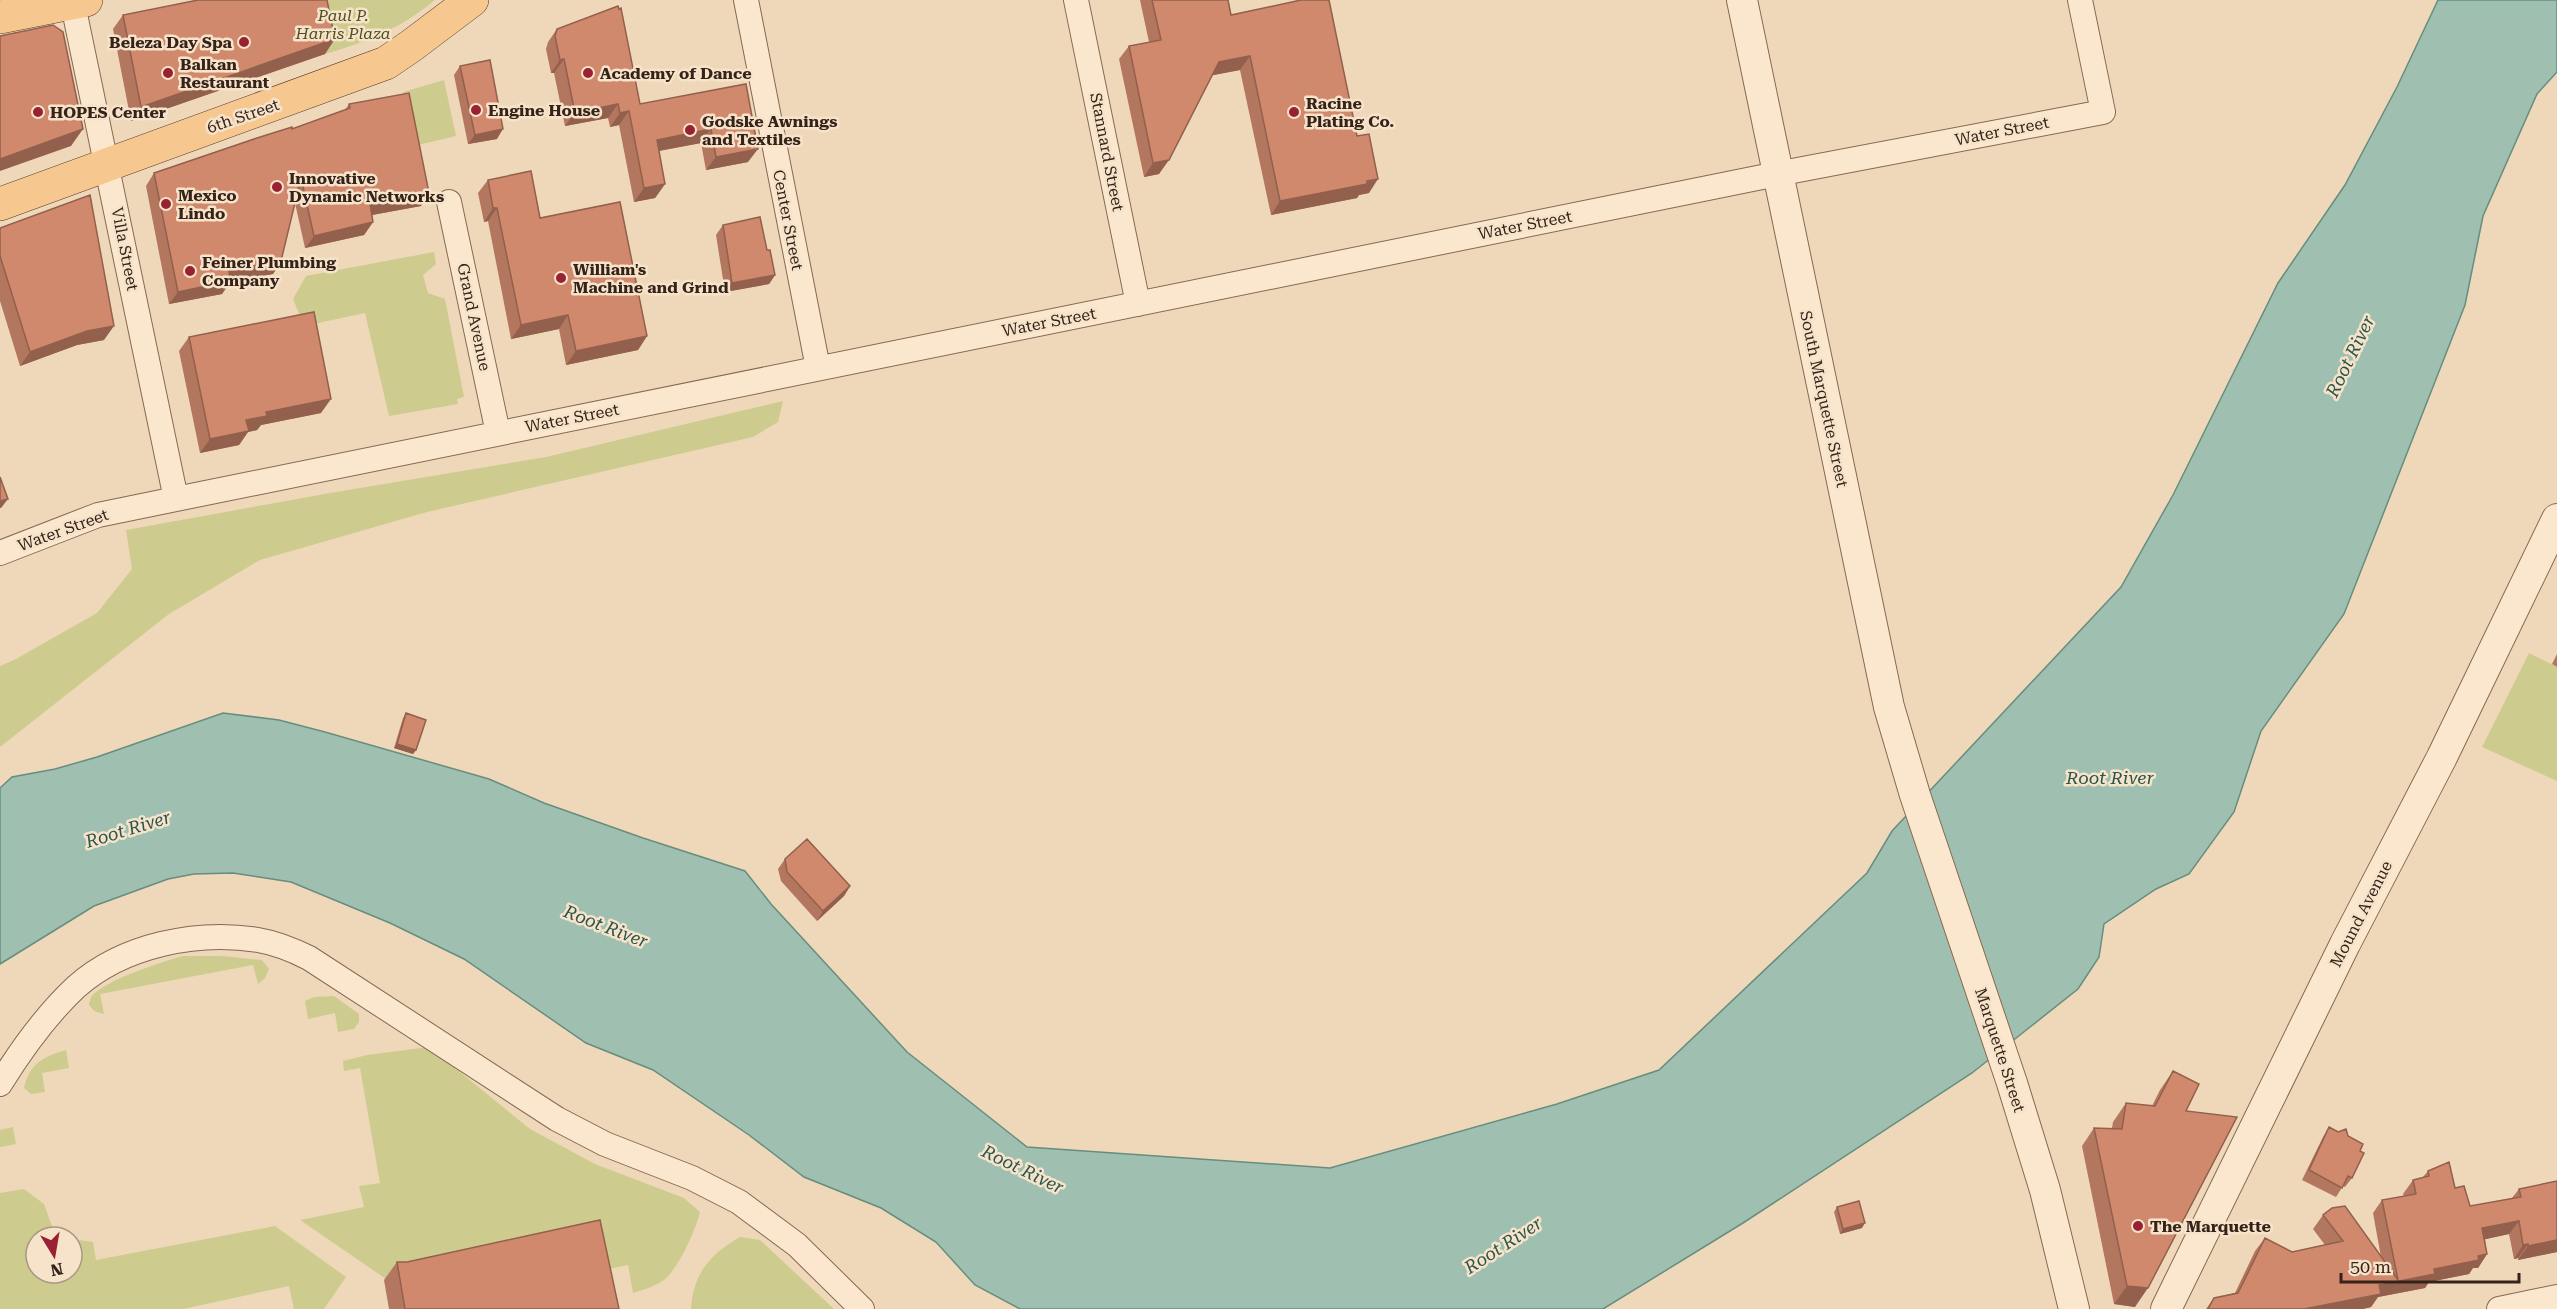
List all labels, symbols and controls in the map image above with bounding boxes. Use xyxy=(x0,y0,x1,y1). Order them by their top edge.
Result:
park label: Paul P. Harris Plaza xyxy=(294,6,391,43)
place label: Beleza Day Spa xyxy=(109,33,233,52)
marker: Beleza Day Spa xyxy=(237,35,251,49)
place label: Balkan Restaurant xyxy=(180,55,270,92)
place label: Academy of Dance xyxy=(600,64,752,83)
marker: Balkan Restaurant xyxy=(161,66,175,80)
marker: Academy of Dance xyxy=(581,66,595,80)
street label: Stannard Street xyxy=(1086,91,1128,213)
place label: Racine Plating Co. xyxy=(1306,94,1394,131)
street label: 6th Street xyxy=(204,95,282,137)
place label: Engine House xyxy=(488,101,600,120)
place label: HOPES Center xyxy=(50,103,166,122)
marker: Engine House xyxy=(469,103,483,117)
marker: HOPES Center xyxy=(31,105,45,119)
marker: Racine Plating Co. xyxy=(1287,105,1301,119)
place label: Godske Awnings and Textiles xyxy=(702,112,837,149)
street label: Water Street xyxy=(1953,113,2051,149)
marker: Godske Awnings and Textiles xyxy=(683,123,697,137)
street label: Center Street xyxy=(769,168,807,272)
place label: Innovative Dynamic Networks xyxy=(289,169,444,206)
marker: Innovative Dynamic Networks xyxy=(270,180,284,194)
place label: Mexico Lindo xyxy=(178,186,237,223)
marker: Mexico Lindo xyxy=(159,197,173,211)
street label: Villa Street xyxy=(108,206,142,292)
street label: Water Street xyxy=(1476,207,1574,243)
place label: Feiner Plumbing Company xyxy=(202,253,336,290)
place label: William's Machine and Grind xyxy=(573,260,729,297)
street label: Grand Avenue xyxy=(453,261,495,373)
marker: Feiner Plumbing Company xyxy=(183,264,197,278)
marker: William's Machine and Grind xyxy=(554,271,568,285)
street label: Water Street xyxy=(1000,304,1098,340)
street label: South Marquette Street xyxy=(1796,309,1852,489)
water label: Root River xyxy=(2321,311,2379,401)
street label: Water Street xyxy=(523,400,621,436)
street label: Water Street xyxy=(15,505,111,555)
water label: Root River xyxy=(2065,767,2154,788)
water label: Root River xyxy=(82,806,174,852)
street label: Mound Avenue xyxy=(2326,857,2396,970)
water label: Root River xyxy=(560,900,651,952)
street label: Marquette Street xyxy=(1971,985,2029,1115)
water label: Root River xyxy=(978,1140,1068,1198)
water label: Root River xyxy=(1460,1212,1546,1278)
place label: The Marquette xyxy=(2150,1217,2271,1236)
marker: The Marquette xyxy=(2131,1219,2145,1233)
north arrow xyxy=(24,1225,84,1285)
scale bar xyxy=(2341,1246,2520,1284)
text: 50 m xyxy=(2350,1256,2391,1277)
text: N xyxy=(49,1259,65,1280)

